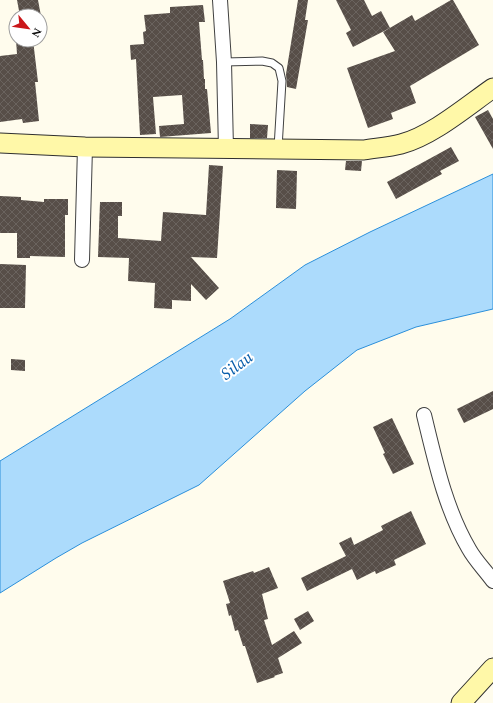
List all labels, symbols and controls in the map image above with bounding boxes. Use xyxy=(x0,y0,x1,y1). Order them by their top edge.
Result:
north arrow xyxy=(8,8,48,48)
text: N xyxy=(27,25,46,41)
water label: Silau xyxy=(215,345,259,387)

